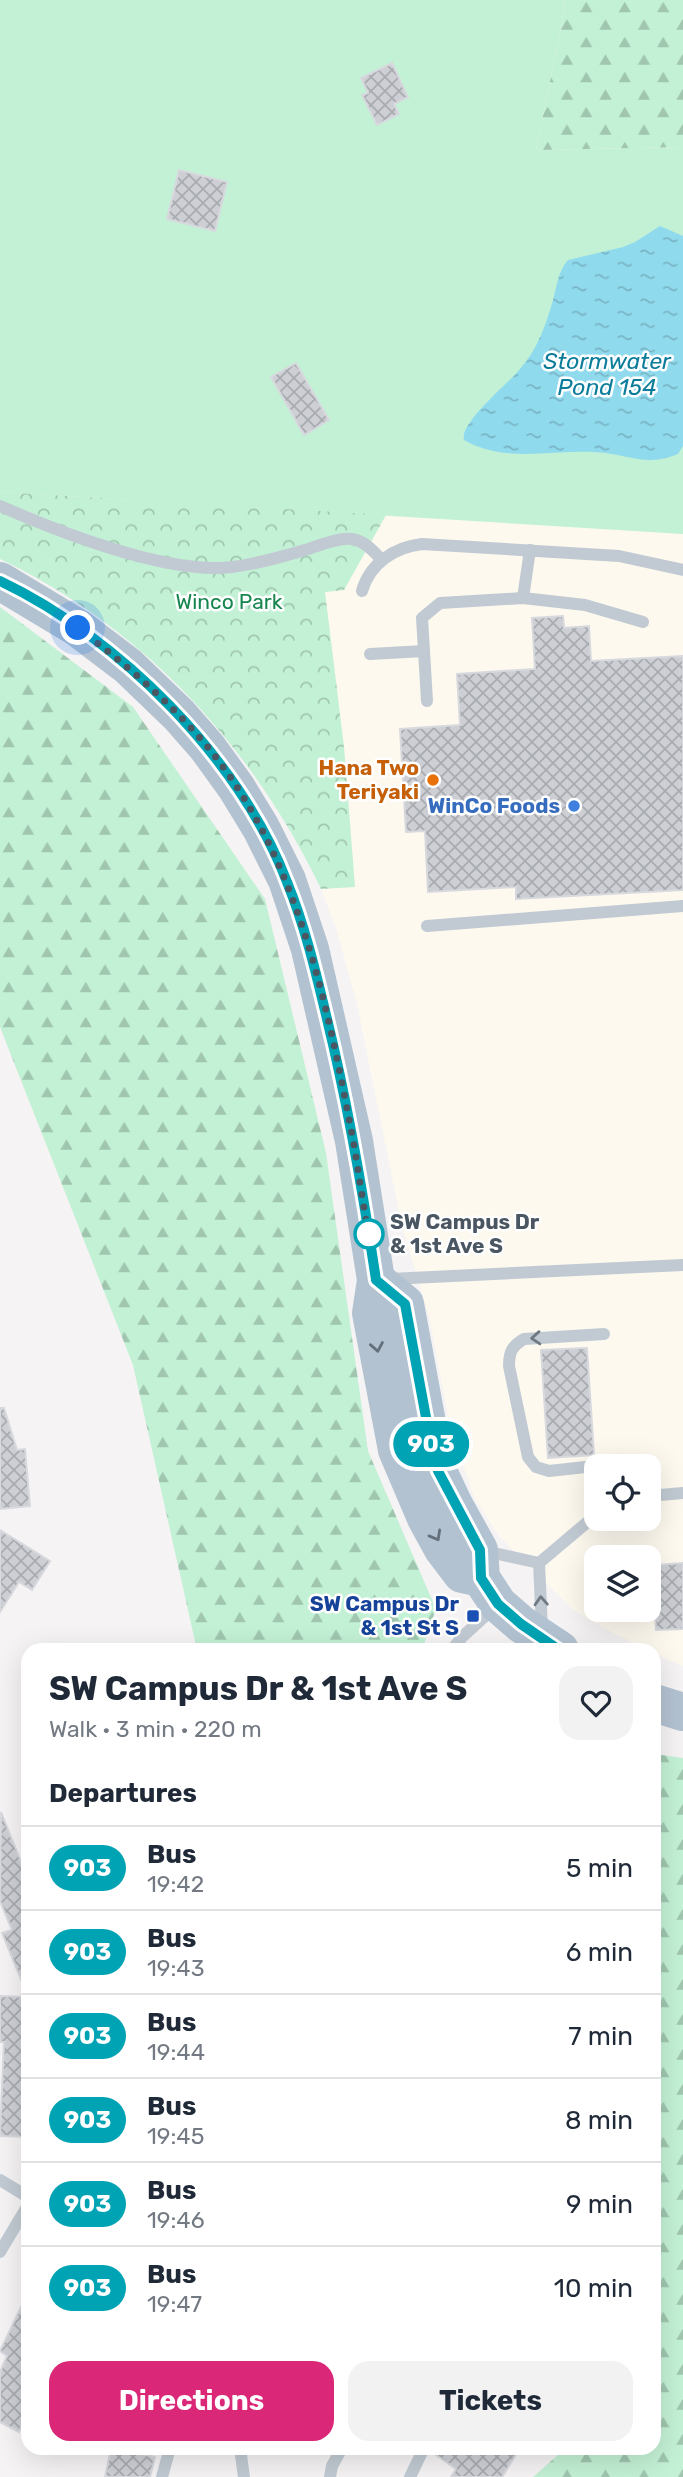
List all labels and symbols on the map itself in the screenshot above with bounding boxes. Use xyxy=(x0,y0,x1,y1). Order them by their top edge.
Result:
water label: Stormwater Pond 154 xyxy=(543,347,672,401)
park label: Winco Park xyxy=(175,589,283,614)
your location xyxy=(60,610,95,645)
place label: Hana Two Teriyaki xyxy=(319,755,419,804)
marker: Hana Two Teriyaki xyxy=(425,772,441,788)
place label: WinCo Foods xyxy=(428,793,560,818)
marker: WinCo Foods xyxy=(566,798,582,814)
place label: SW Campus Dr & 1st Ave S xyxy=(390,1209,540,1258)
marker: SW Campus Dr & 1st Ave S xyxy=(354,1219,384,1249)
one-way arrow xyxy=(530,1330,541,1345)
one-way arrow xyxy=(369,1341,384,1353)
line badge: 903 xyxy=(391,1421,471,1467)
one-way arrow xyxy=(428,1529,441,1541)
place label: SW Campus Dr & 1st St S xyxy=(310,1591,459,1640)
one-way arrow xyxy=(533,1595,548,1606)
marker: SW Campus Dr & 1st St S xyxy=(465,1608,481,1624)

